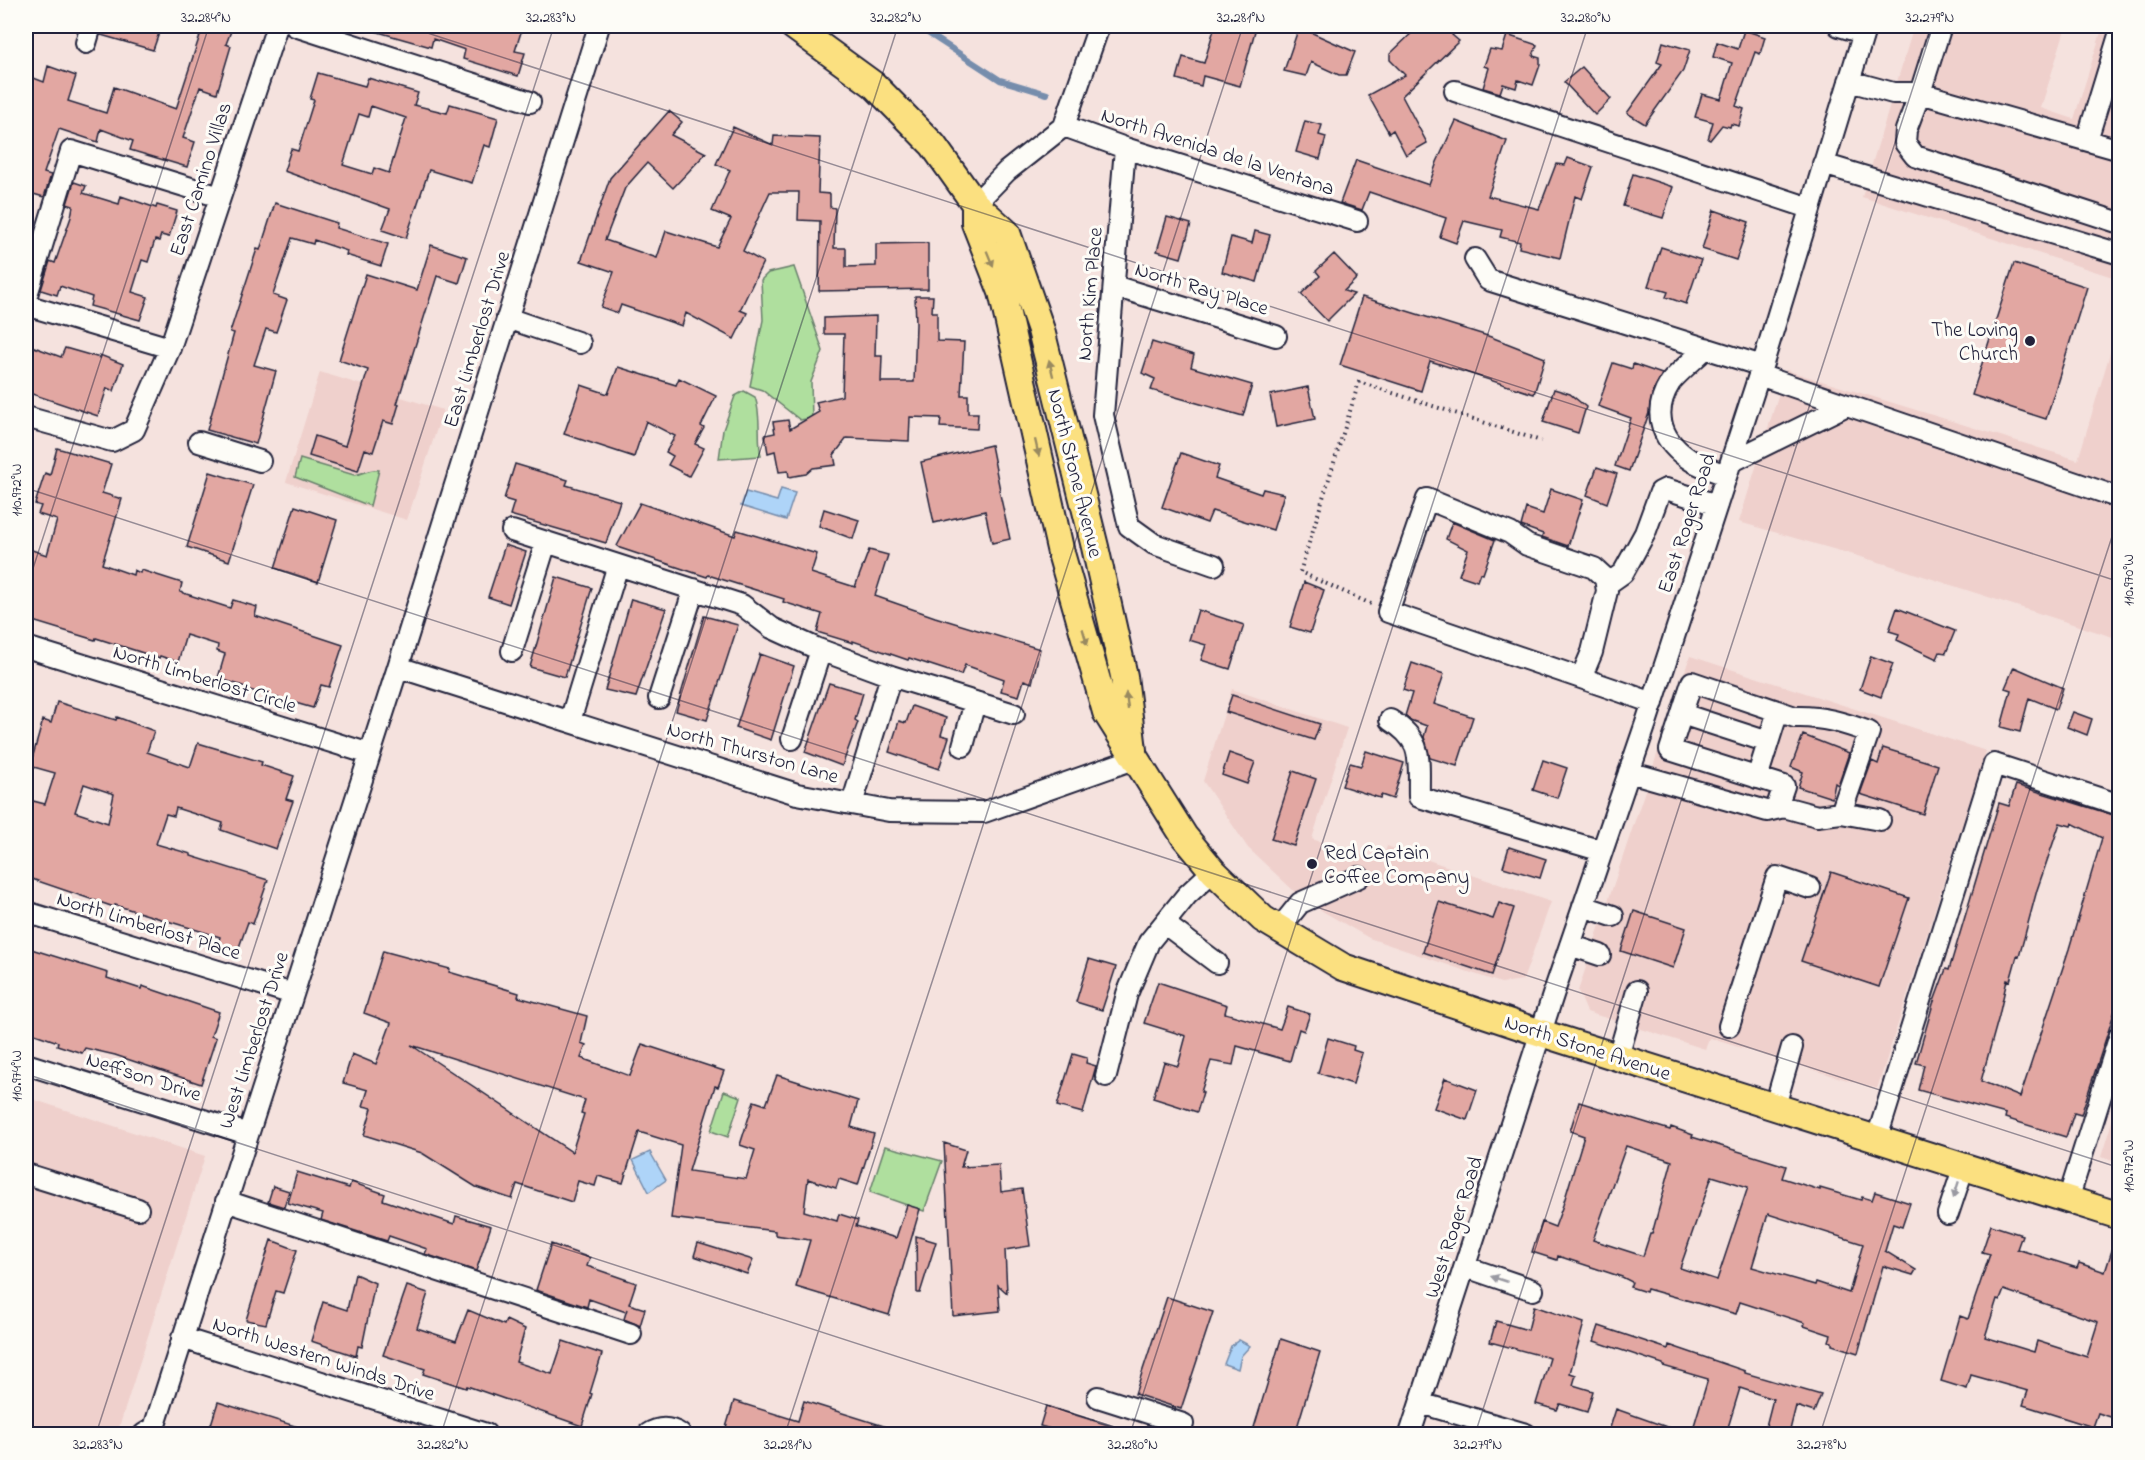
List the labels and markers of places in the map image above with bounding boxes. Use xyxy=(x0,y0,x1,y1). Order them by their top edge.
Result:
place label: The Loving Church xyxy=(1931,316,2018,370)
marker: The Loving Church xyxy=(2023,334,2037,348)
place label: Red Captain Coffee Company xyxy=(1324,839,1469,895)
marker: Red Captain Coffee Company xyxy=(1305,857,1319,871)

